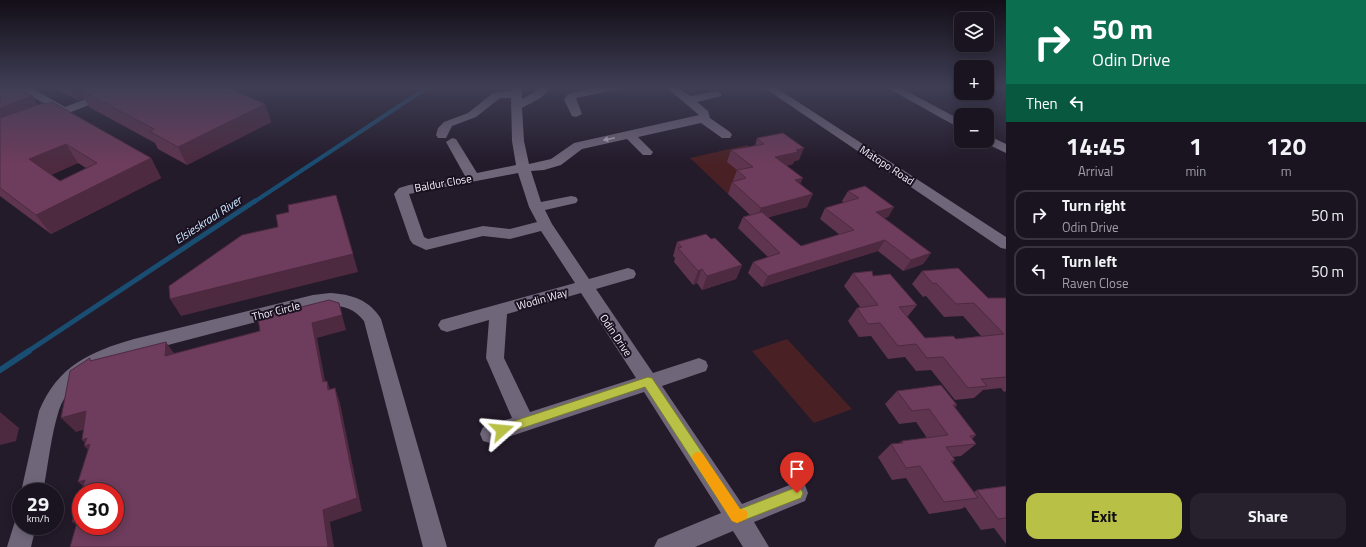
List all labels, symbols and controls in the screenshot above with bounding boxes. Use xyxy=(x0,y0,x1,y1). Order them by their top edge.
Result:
text: 50 m xyxy=(1092,7,1153,50)
map controls xyxy=(954,12,994,148)
button: layers xyxy=(954,12,994,52)
icon: right xyxy=(1026,16,1078,68)
text: Odin Drive xyxy=(1092,46,1170,73)
button: + xyxy=(954,60,994,100)
text: Then xyxy=(1026,92,1058,115)
icon: left xyxy=(1066,92,1088,114)
button: − xyxy=(954,108,994,148)
text: 14:45 xyxy=(1066,128,1126,164)
text: 1 xyxy=(1189,128,1203,164)
text: 120 xyxy=(1266,128,1306,164)
one-way arrow xyxy=(603,137,615,143)
street label: Matopo Road xyxy=(857,141,918,189)
text: Arrival xyxy=(1078,161,1113,181)
text: min xyxy=(1185,161,1206,181)
text: m xyxy=(1281,161,1292,181)
street label: Baldur Close xyxy=(413,170,473,196)
water label: Elsieskraal River xyxy=(170,189,247,249)
text: Turn right xyxy=(1062,194,1126,217)
icon: right xyxy=(1028,204,1050,226)
text: 50 m xyxy=(1311,204,1344,227)
text: Odin Drive xyxy=(1062,217,1119,237)
text: Turn left xyxy=(1062,250,1117,273)
icon: left xyxy=(1028,260,1050,282)
text: 50 m xyxy=(1311,260,1344,283)
text: Raven Close xyxy=(1062,273,1129,293)
street label: Wodin Way xyxy=(515,284,570,314)
street label: Thor Circle xyxy=(250,297,302,325)
street label: Odin Drive xyxy=(596,311,636,360)
position arrow xyxy=(481,409,523,451)
pin xyxy=(780,452,814,493)
icon: arrive xyxy=(786,458,808,480)
speed limit sign: 30 xyxy=(72,483,124,535)
text: 29 xyxy=(27,488,49,519)
button: Exit xyxy=(1026,493,1182,539)
button: Share xyxy=(1190,493,1346,539)
text: km/h xyxy=(27,511,49,526)

